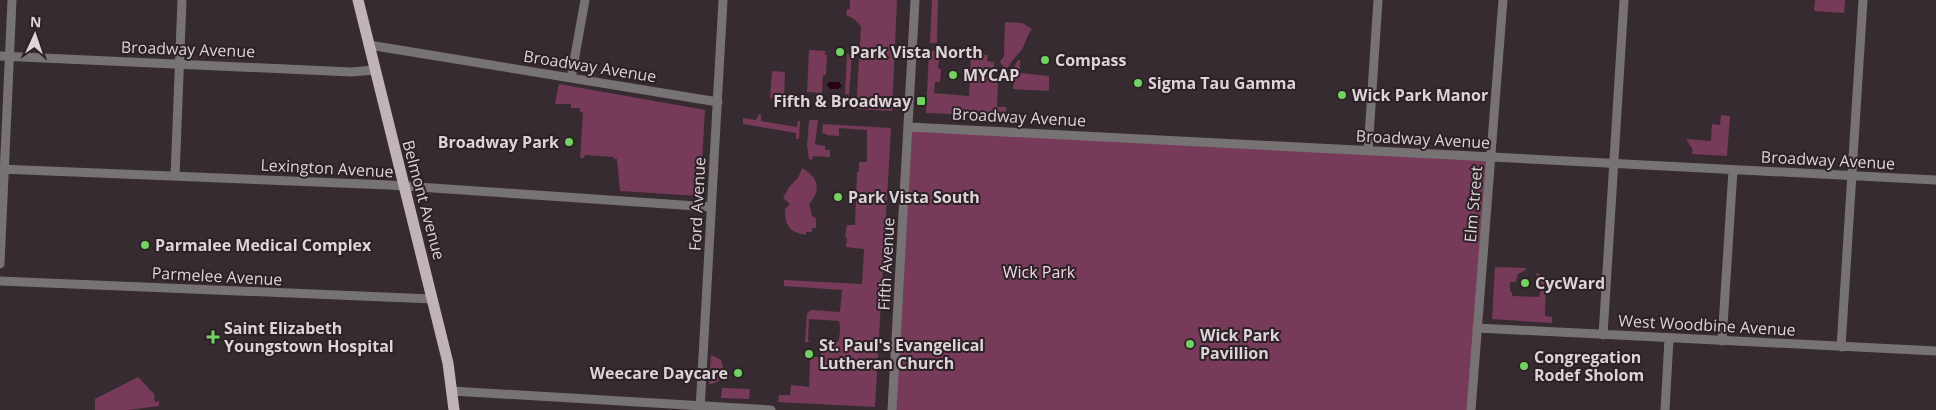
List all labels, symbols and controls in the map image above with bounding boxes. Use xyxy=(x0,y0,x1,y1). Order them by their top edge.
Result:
north arrow xyxy=(10,10,60,60)
text: N xyxy=(30,12,42,31)
street label: Broadway Avenue xyxy=(120,36,256,62)
place label: Park Vista North xyxy=(850,41,983,63)
street label: Broadway Avenue xyxy=(522,45,658,87)
marker: Park Vista North xyxy=(834,46,846,58)
place label: Compass xyxy=(1055,49,1127,71)
marker: Compass xyxy=(1039,54,1051,66)
place label: MYCAP xyxy=(963,64,1019,86)
marker: MYCAP xyxy=(947,69,959,81)
place label: Sigma Tau Gamma xyxy=(1148,72,1296,94)
marker: Sigma Tau Gamma xyxy=(1132,77,1144,89)
place label: Wick Park Manor xyxy=(1352,84,1488,106)
marker: Wick Park Manor xyxy=(1336,89,1348,101)
place label: Fifth & Broadway xyxy=(773,90,912,112)
marker: Fifth & Broadway xyxy=(915,95,927,107)
street label: Broadway Avenue xyxy=(951,102,1087,132)
street label: Broadway Avenue xyxy=(1355,124,1491,154)
place label: Broadway Park xyxy=(438,131,559,153)
marker: Broadway Park xyxy=(563,136,575,148)
street label: Belmont Avenue xyxy=(397,138,451,262)
street label: Broadway Avenue xyxy=(1760,145,1896,175)
street label: Lexington Avenue xyxy=(260,154,394,182)
street label: Ford Avenue xyxy=(684,156,710,252)
street label: Elm Street xyxy=(1459,165,1487,243)
place label: Park Vista South xyxy=(848,186,980,208)
marker: Park Vista South xyxy=(832,191,844,203)
street label: Fifth Avenue xyxy=(873,217,899,311)
place label: Parmalee Medical Complex xyxy=(155,234,372,256)
marker: Parmalee Medical Complex xyxy=(139,239,151,251)
park label: Wick Park xyxy=(1003,261,1076,283)
street label: Parmelee Avenue xyxy=(151,262,283,290)
place label: CycWard xyxy=(1535,272,1605,294)
marker: CycWard xyxy=(1519,277,1531,289)
street label: West Woodbine Avenue xyxy=(1618,309,1796,341)
place label: Saint Elizabeth Youngstown Hospital xyxy=(224,317,394,357)
place label: Wick Park Pavillion xyxy=(1200,324,1280,364)
marker: Saint Elizabeth Youngstown Hospital xyxy=(206,330,220,344)
place label: St. Paul's Evangelical Lutheran Church xyxy=(819,334,984,374)
marker: Wick Park Pavillion xyxy=(1184,338,1196,350)
place label: Congregation Rodef Sholom xyxy=(1534,346,1644,386)
marker: St. Paul's Evangelical Lutheran Church xyxy=(803,348,815,360)
marker: Congregation Rodef Sholom xyxy=(1518,360,1530,372)
place label: Weecare Daycare xyxy=(590,362,728,384)
marker: Weecare Daycare xyxy=(732,367,744,379)

